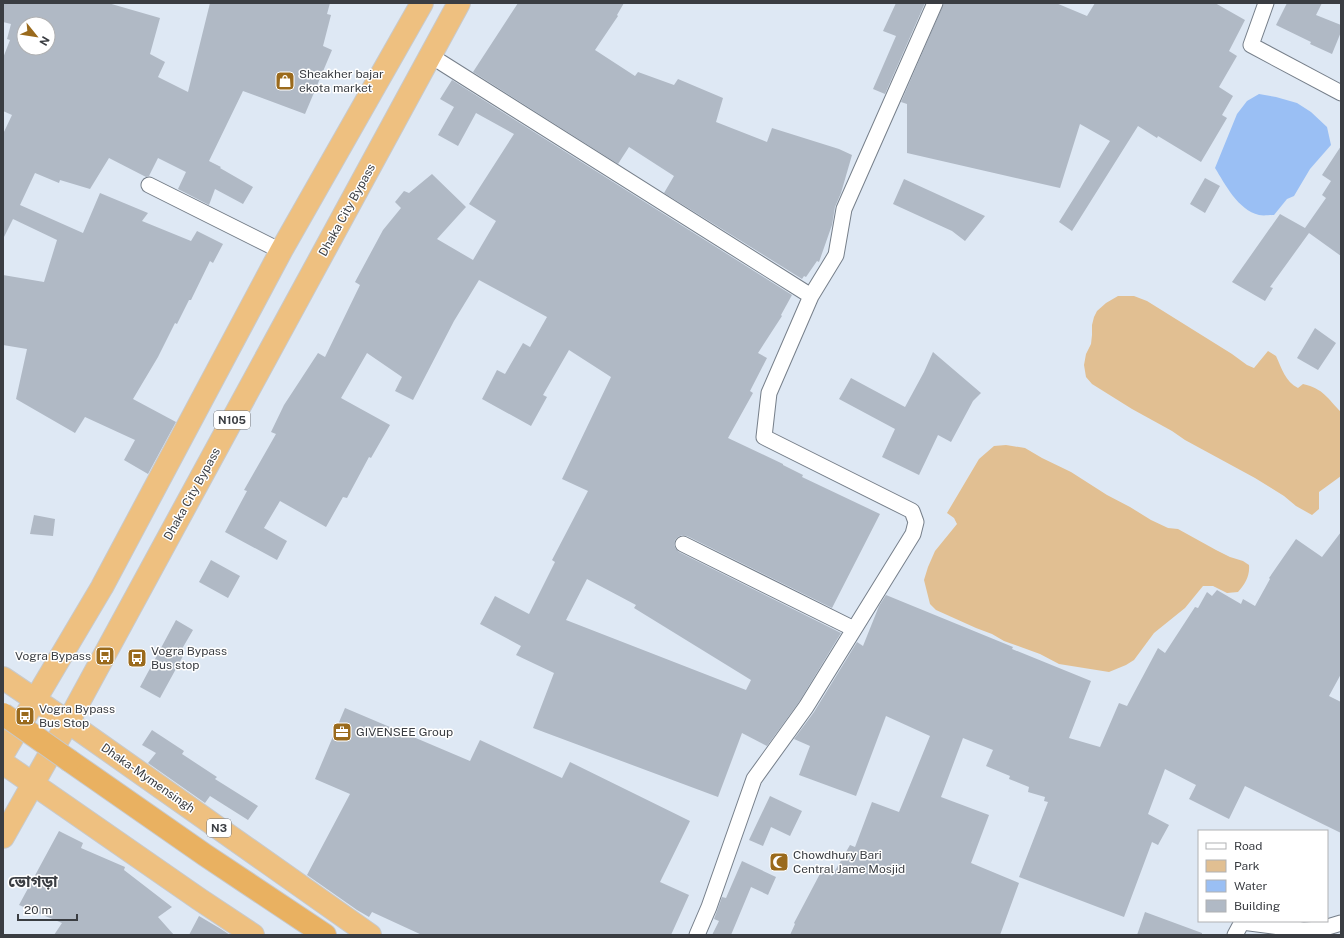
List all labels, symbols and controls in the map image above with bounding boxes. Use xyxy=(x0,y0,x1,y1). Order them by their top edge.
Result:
north arrow xyxy=(16,16,56,56)
text: N xyxy=(37,34,52,48)
place label: Sheakher bajar ekota market xyxy=(299,67,384,95)
shop icon: Sheakher bajar ekota market xyxy=(274,70,296,92)
street label: Dhaka City Bypass xyxy=(316,161,378,259)
road number: N105 xyxy=(214,411,250,429)
street label: Dhaka City Bypass xyxy=(161,445,223,543)
place label: Vogra Bypass Bus stop xyxy=(151,644,227,672)
bus stop icon: Vogra Bypass xyxy=(94,645,116,667)
bus stop icon: Vogra Bypass Bus stop xyxy=(126,647,148,669)
place label: Vogra Bypass xyxy=(15,649,91,663)
place label: Vogra Bypass Bus Stop xyxy=(39,702,115,730)
bus stop icon: Vogra Bypass Bus Stop xyxy=(14,705,36,727)
office icon: GIVENSEE Group xyxy=(331,721,353,743)
place label: GIVENSEE Group xyxy=(356,725,453,739)
street label: Dhaka-Mymensingh xyxy=(98,740,198,816)
road number: N3 xyxy=(207,819,231,837)
legend xyxy=(1198,830,1328,922)
text: Road xyxy=(1234,839,1262,853)
place label: Chowdhury Bari Central Jame Mosjid xyxy=(793,848,905,876)
mosque icon: Chowdhury Bari Central Jame Mosjid xyxy=(768,851,790,873)
text: Park xyxy=(1234,859,1260,873)
district label: ভোগড়া xyxy=(8,872,58,891)
text: Water xyxy=(1234,879,1268,893)
scale bar xyxy=(18,896,77,922)
text: Building xyxy=(1234,899,1280,913)
text: 20 m xyxy=(24,903,52,917)

